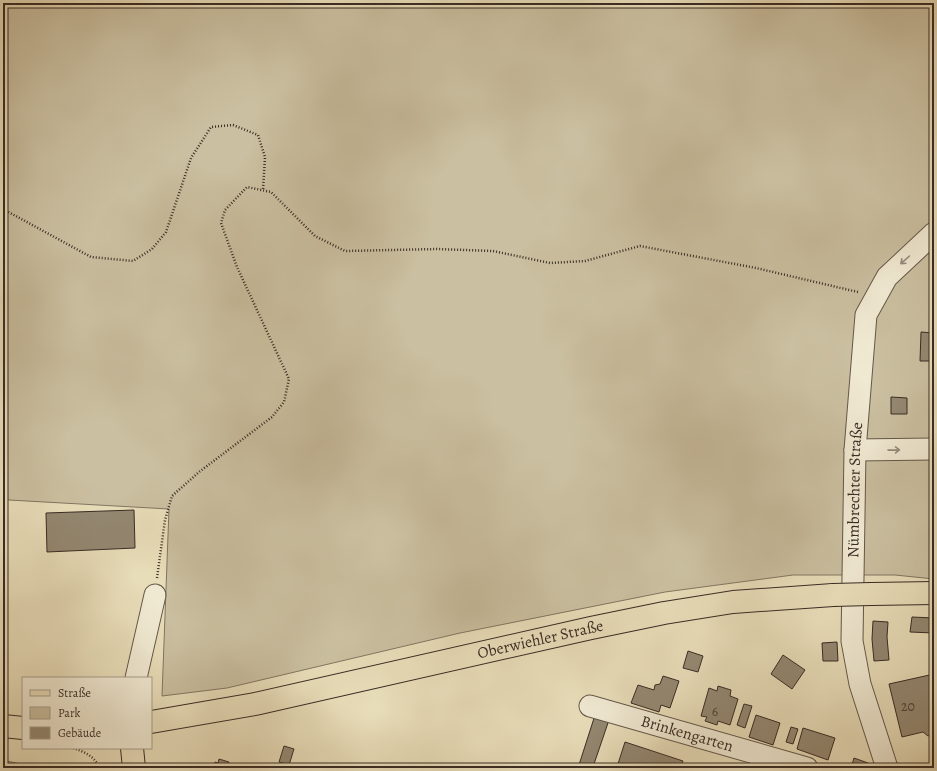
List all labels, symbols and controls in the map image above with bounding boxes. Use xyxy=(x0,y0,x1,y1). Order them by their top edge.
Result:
one-way arrow xyxy=(900,255,910,265)
street label: Nümbrechter Straße xyxy=(842,421,868,558)
one-way arrow xyxy=(887,446,900,454)
street label: Oberwiehler Straße xyxy=(475,615,605,664)
legend xyxy=(22,677,152,749)
text: Straße xyxy=(58,685,91,701)
house number: 20 xyxy=(901,697,915,716)
house number: 6 xyxy=(712,702,718,721)
text: Park xyxy=(58,705,81,721)
street label: Brinkengarten xyxy=(638,710,736,757)
text: Gebäude xyxy=(58,725,101,741)

